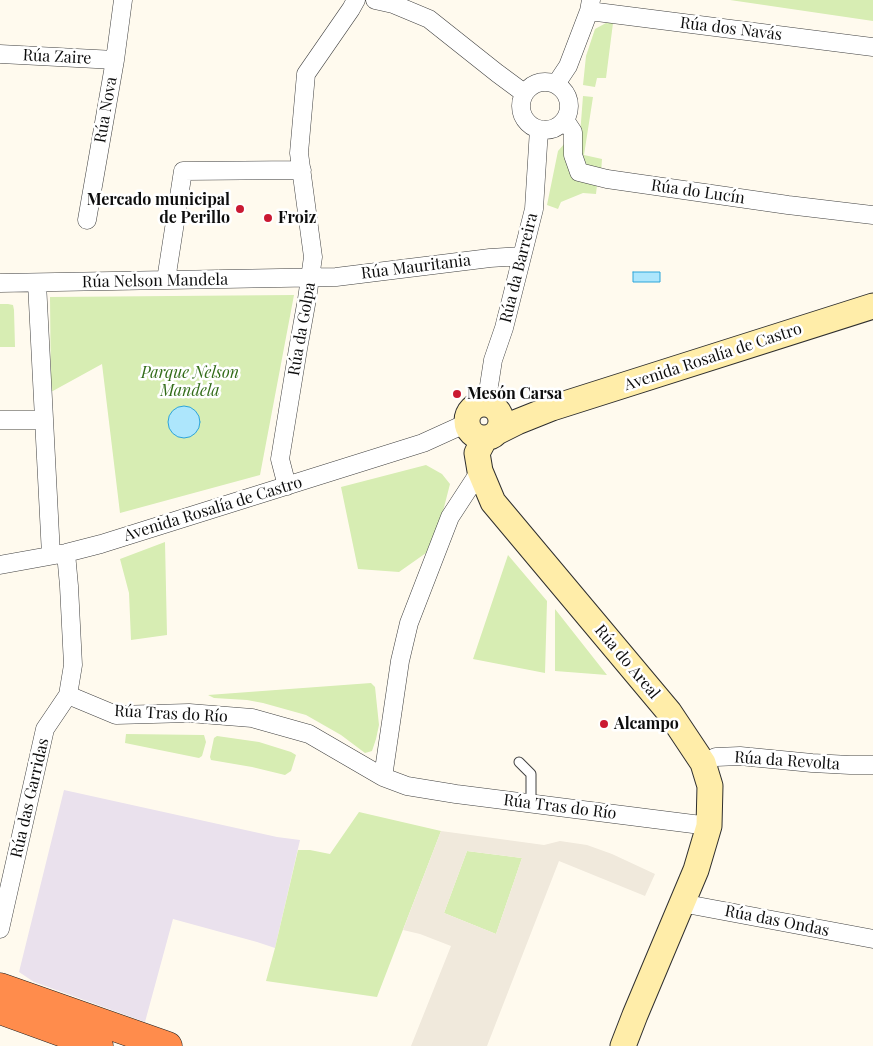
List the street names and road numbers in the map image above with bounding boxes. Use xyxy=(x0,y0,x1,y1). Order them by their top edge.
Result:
street label: Rúa dos Navás xyxy=(679,13,783,45)
street label: Rúa Zaire xyxy=(22,46,92,68)
street label: Rúa Nova xyxy=(91,75,121,145)
street label: Rúa do Lucín xyxy=(650,176,746,208)
street label: Rúa da Barreira xyxy=(496,211,542,325)
street label: Rúa Mauritania xyxy=(360,251,472,283)
street label: Rúa Nelson Mandela xyxy=(82,270,228,292)
street label: Rúa da Golpa xyxy=(284,281,320,377)
street label: Avenida Rosalía de Castro xyxy=(622,319,804,395)
street label: Avenida Rosalía de Castro xyxy=(121,473,305,545)
street label: Rúa do Areal xyxy=(590,621,664,703)
street label: Rúa Tras do Río xyxy=(114,701,228,727)
street label: Rúa das Garridas xyxy=(7,736,53,860)
street label: Rúa da Revolta xyxy=(734,748,840,774)
street label: Rúa Tras do Río xyxy=(502,791,618,823)
street label: Rúa das Ondas xyxy=(723,901,831,941)

